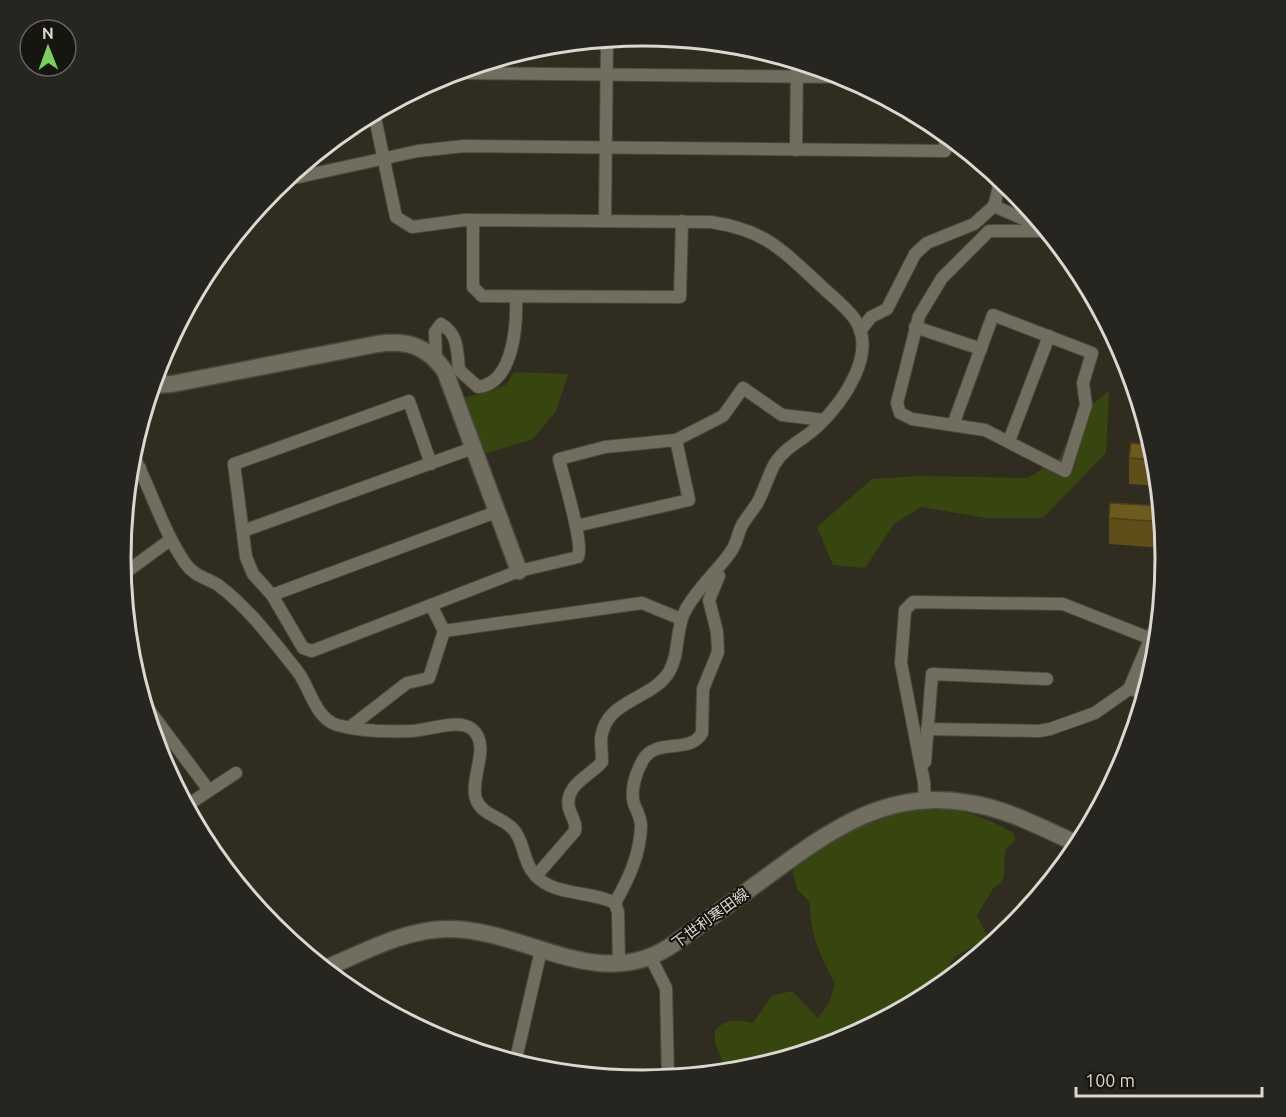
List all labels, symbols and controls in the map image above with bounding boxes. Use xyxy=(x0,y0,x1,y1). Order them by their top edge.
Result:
north arrow xyxy=(18,18,78,78)
text: N xyxy=(42,24,54,42)
street label: 下世利寒田線 xyxy=(669,885,751,951)
scale bar xyxy=(1076,1060,1262,1098)
text: 100 m xyxy=(1085,1070,1135,1090)

